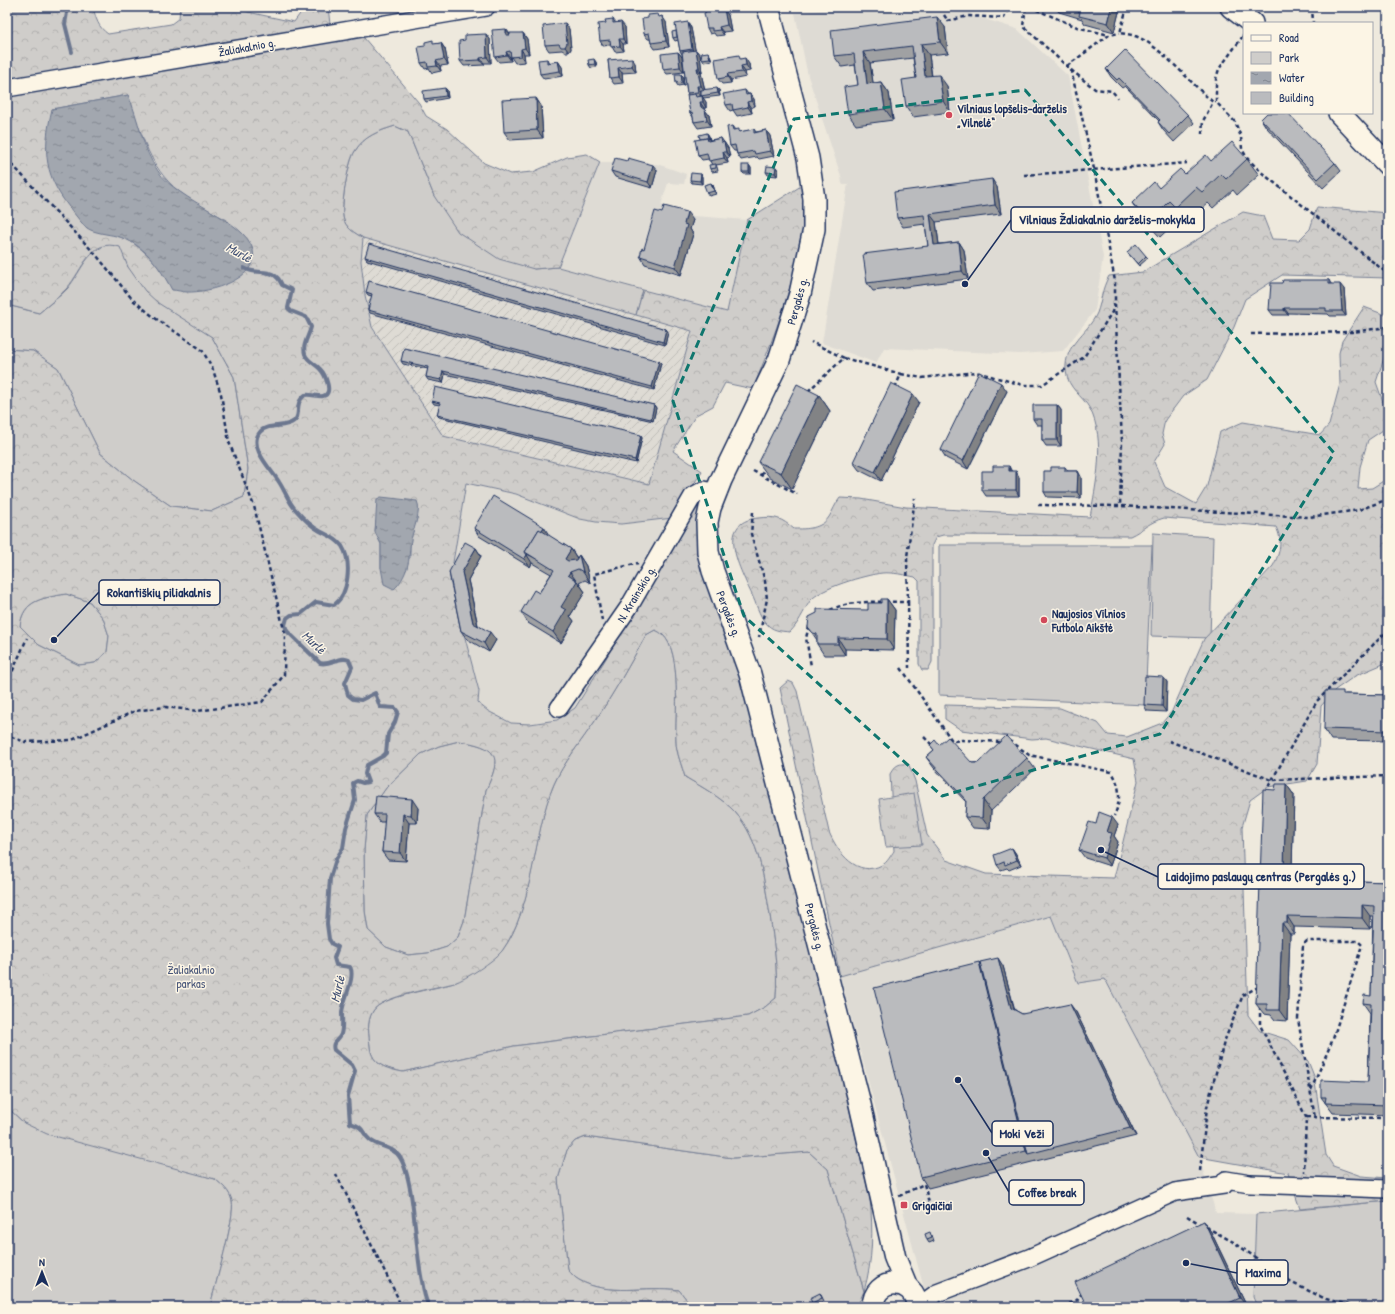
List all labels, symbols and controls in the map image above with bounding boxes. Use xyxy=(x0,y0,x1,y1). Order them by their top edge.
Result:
legend xyxy=(1243,22,1373,114)
text: Road xyxy=(1279,29,1299,46)
street label: Žaliakalnio g. xyxy=(217,34,277,60)
text: Park xyxy=(1279,49,1299,66)
text: Water xyxy=(1279,69,1305,86)
text: Building xyxy=(1279,89,1314,106)
place label: Vilniaus lopšelis-darželis „Vilnelė“ xyxy=(957,100,1067,131)
marker: Vilniaus lopšelis-darželis „Vilnelė“ xyxy=(944,110,954,120)
callout: Vilniaus Žaliakalnio darželis-mokykla xyxy=(1011,207,1204,232)
text: Vilniaus Žaliakalnio darželis-mokykla xyxy=(1019,210,1196,229)
water label: Murlė xyxy=(223,238,256,267)
street label: Pergalės g. xyxy=(783,275,811,327)
street label: N. Krainskio g. xyxy=(612,563,660,625)
callout: Rokantiškių piliakalnis xyxy=(99,580,220,605)
text: Rokantiškių piliakalnis xyxy=(107,583,211,602)
street label: Pergalės g. xyxy=(712,588,746,640)
place label: Naujosios Vilnios Futbolo Aikštė xyxy=(1051,605,1126,636)
marker: Naujosios Vilnios Futbolo Aikštė xyxy=(1039,615,1049,625)
water label: Murlė xyxy=(298,626,330,658)
callout: Laidojimo paslaugų centras (Pergalės g.) xyxy=(1158,864,1364,889)
text: Laidojimo paslaugų centras (Pergalės g.) xyxy=(1166,867,1356,886)
street label: Pergalės g. xyxy=(801,901,829,953)
park label: Žaliakalnio parkas xyxy=(167,961,215,992)
water label: Murlė xyxy=(325,973,349,1004)
callout: Moki Veži xyxy=(992,1121,1053,1146)
text: Moki Veži xyxy=(999,1124,1045,1142)
callout: Coffee break xyxy=(1009,1180,1084,1205)
text: Coffee break xyxy=(1018,1183,1077,1201)
place label: Grigaičiai xyxy=(912,1197,953,1215)
marker: Grigaičiai xyxy=(899,1200,909,1210)
north arrow xyxy=(22,1252,62,1292)
text: N xyxy=(39,1255,45,1269)
callout: Maxima xyxy=(1237,1260,1288,1285)
text: Maxima xyxy=(1245,1263,1282,1281)

